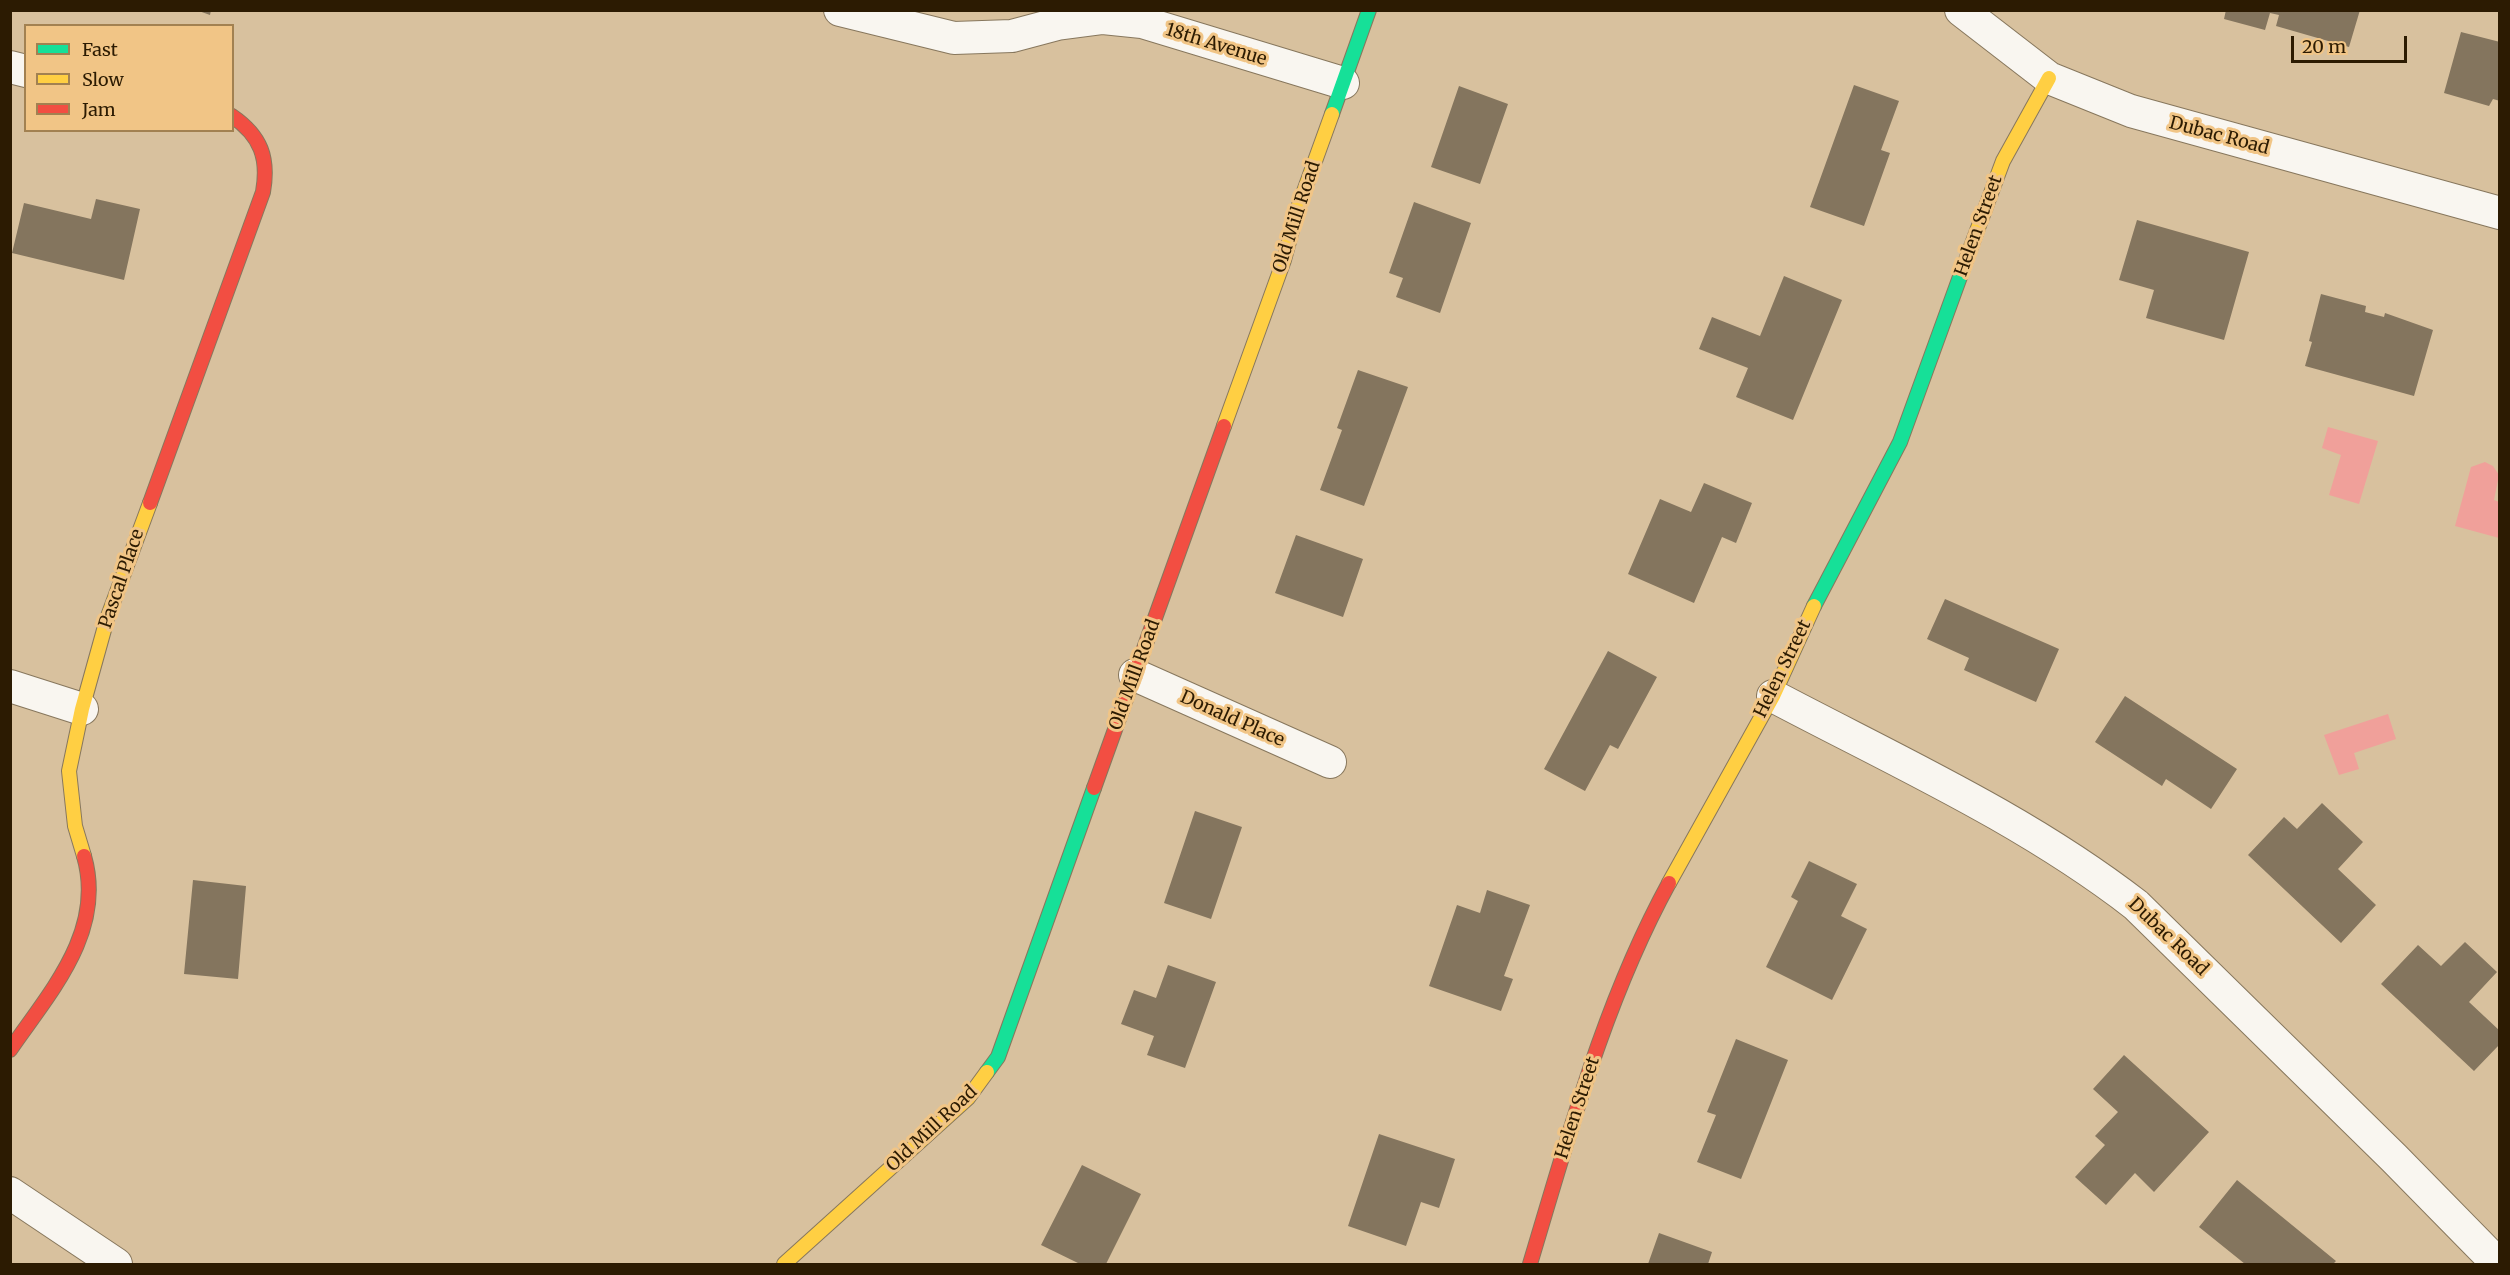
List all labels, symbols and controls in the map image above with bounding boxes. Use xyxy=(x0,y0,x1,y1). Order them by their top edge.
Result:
street label: 18th Avenue xyxy=(1163,19,1269,71)
legend xyxy=(24,24,234,132)
scale bar xyxy=(2294,24,2410,62)
text: 20 m xyxy=(2302,35,2346,58)
text: Fast xyxy=(82,38,118,61)
text: Slow xyxy=(82,68,124,91)
text: Jam xyxy=(82,98,116,121)
street label: Dubac Road xyxy=(2167,112,2271,160)
street label: Old Mill Road xyxy=(1269,158,1325,276)
street label: Helen Street xyxy=(1951,172,2007,280)
street label: Pascal Place xyxy=(95,527,149,631)
street label: Old Mill Road xyxy=(1105,617,1165,733)
street label: Helen Street xyxy=(1750,617,1816,721)
street label: Donald Place xyxy=(1177,686,1287,752)
street label: Dubac Road xyxy=(2124,894,2212,980)
street label: Helen Street xyxy=(1551,1054,1605,1162)
street label: Old Mill Road xyxy=(882,1081,982,1177)

